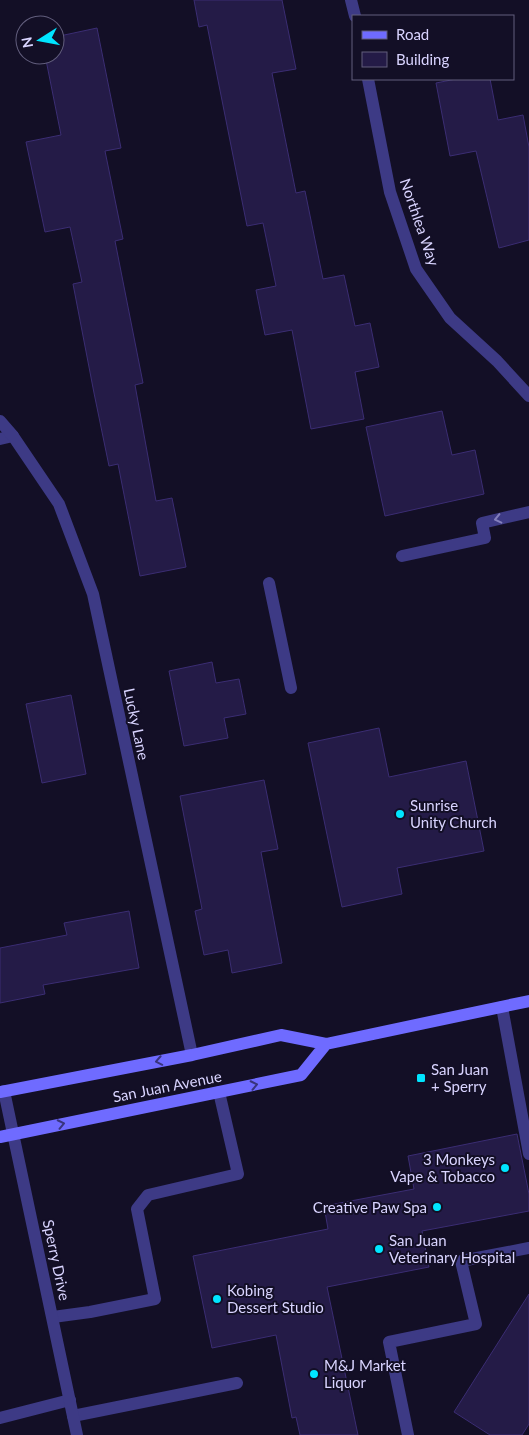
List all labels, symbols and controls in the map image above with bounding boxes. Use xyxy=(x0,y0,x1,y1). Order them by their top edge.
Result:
north arrow xyxy=(15,15,65,65)
legend xyxy=(352,15,514,80)
text: Road xyxy=(396,25,429,43)
text: N xyxy=(17,36,36,49)
text: Building xyxy=(396,50,449,68)
street label: Northlea Way xyxy=(397,176,443,268)
one-way arrow xyxy=(493,513,502,524)
street label: Lucky Lane xyxy=(121,686,153,762)
place label: Sunrise Unity Church xyxy=(410,796,497,831)
marker: Sunrise Unity Church xyxy=(394,808,406,820)
one-way arrow xyxy=(154,1055,163,1066)
place label: San Juan + Sperry xyxy=(431,1060,489,1095)
street label: San Juan Avenue xyxy=(111,1067,223,1105)
marker: San Juan + Sperry xyxy=(415,1072,427,1084)
one-way arrow xyxy=(250,1080,259,1091)
one-way arrow xyxy=(56,1120,65,1130)
place label: 3 Monkeys Vape & Tobacco xyxy=(390,1150,495,1185)
marker: 3 Monkeys Vape & Tobacco xyxy=(499,1162,511,1174)
place label: Creative Paw Spa xyxy=(313,1198,427,1216)
marker: Creative Paw Spa xyxy=(431,1201,443,1213)
street label: Sperry Drive xyxy=(40,1218,74,1302)
place label: San Juan Veterinary Hospital xyxy=(389,1231,515,1266)
marker: San Juan Veterinary Hospital xyxy=(373,1243,385,1255)
place label: Kobing Dessert Studio xyxy=(227,1281,324,1316)
marker: Kobing Dessert Studio xyxy=(211,1293,223,1305)
place label: M&J Market Liquor xyxy=(324,1356,407,1391)
marker: M&J Market Liquor xyxy=(308,1368,320,1380)

